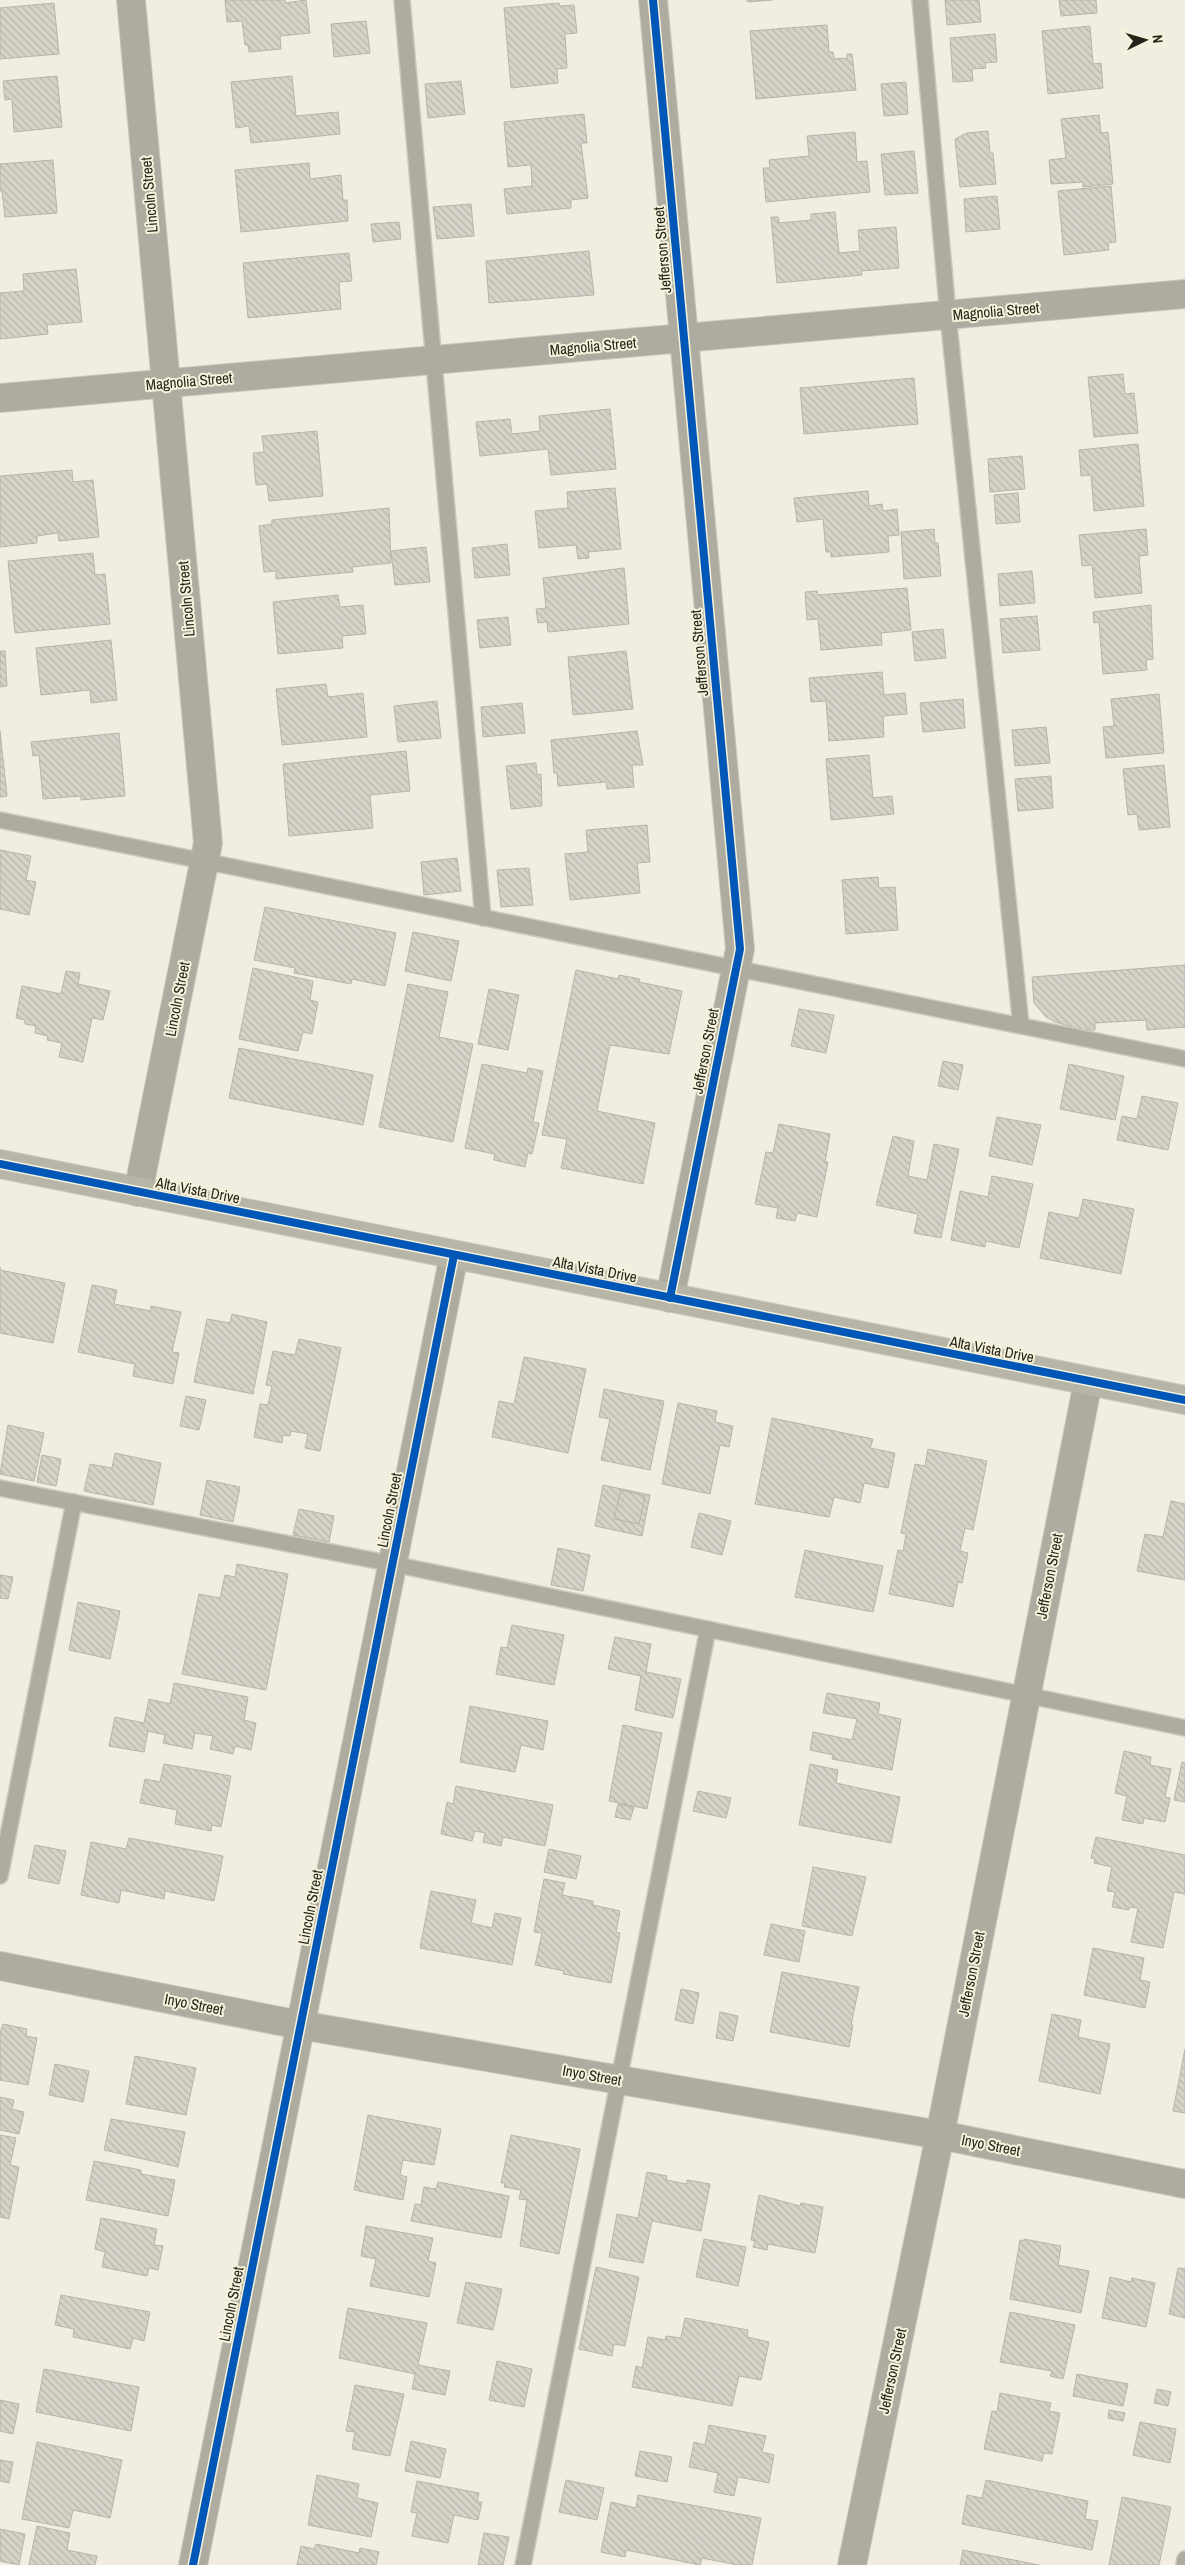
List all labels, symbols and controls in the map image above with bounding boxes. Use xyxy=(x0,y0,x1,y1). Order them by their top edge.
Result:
north arrow xyxy=(1120,15,1170,65)
text: N xyxy=(1149,34,1167,44)
street label: Lincoln Street xyxy=(135,156,163,234)
street label: Jefferson Street xyxy=(648,205,676,294)
street label: Magnolia Street xyxy=(952,297,1041,325)
street label: Magnolia Street xyxy=(549,332,638,360)
street label: Magnolia Street xyxy=(145,367,234,395)
street label: Lincoln Street xyxy=(172,560,200,638)
street label: Jefferson Street xyxy=(685,608,713,697)
street label: Lincoln Street xyxy=(159,959,195,1038)
street label: Jefferson Street xyxy=(686,1006,724,1096)
street label: Alta Vista Drive xyxy=(153,1171,242,1208)
street label: Alta Vista Drive xyxy=(550,1250,639,1287)
street label: Alta Vista Drive xyxy=(947,1330,1036,1367)
street label: Lincoln Street xyxy=(371,1470,407,1549)
street label: Jefferson Street xyxy=(1030,1531,1068,1621)
street label: Lincoln Street xyxy=(292,1867,328,1946)
street label: Jefferson Street xyxy=(952,1929,990,2019)
street label: Inyo Street xyxy=(163,1988,226,2020)
street label: Inyo Street xyxy=(561,2059,624,2091)
street label: Inyo Street xyxy=(960,2129,1023,2161)
street label: Lincoln Street xyxy=(213,2264,249,2343)
street label: Jefferson Street xyxy=(873,2326,911,2416)

